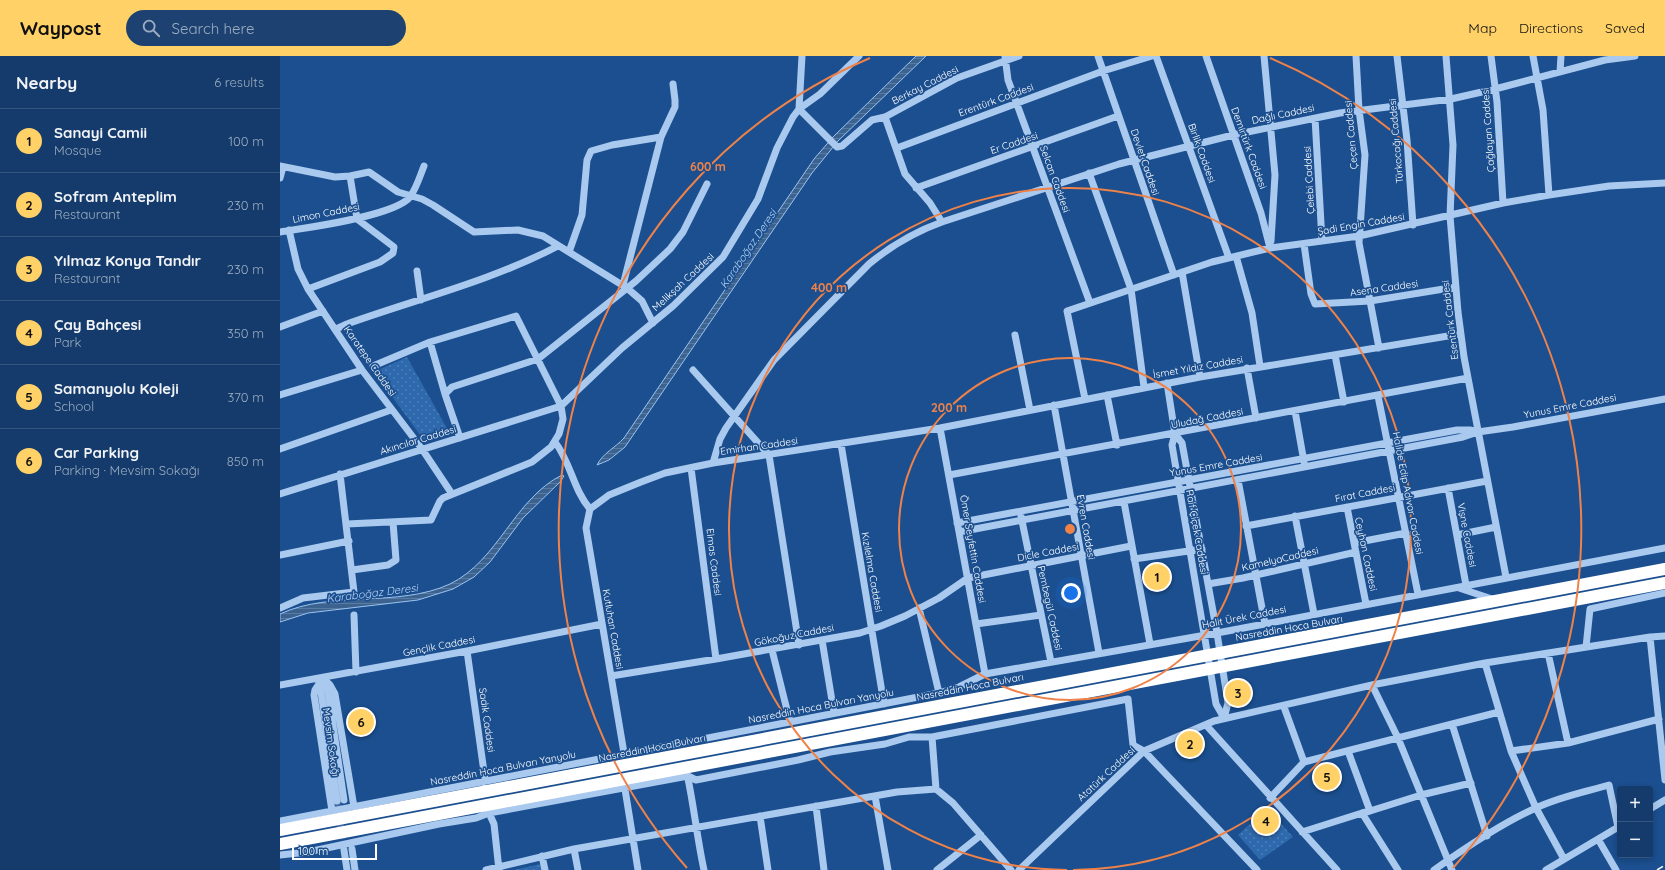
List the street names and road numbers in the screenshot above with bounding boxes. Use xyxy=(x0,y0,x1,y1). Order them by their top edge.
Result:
street label: Berkay Caddesi xyxy=(890,63,960,107)
street label: Erentürk Caddesi xyxy=(957,80,1035,120)
street label: Çağlayan Caddesi xyxy=(1479,87,1497,173)
street label: Türkocağı Caddesi xyxy=(1386,98,1406,184)
street label: Çeçen Caddesi xyxy=(1342,100,1360,170)
street label: Dağlı Caddesi xyxy=(1250,101,1316,127)
street label: Demirtürk Caddesi xyxy=(1228,105,1270,191)
street label: Birlik Caddesi xyxy=(1185,122,1219,184)
street label: Devlet Caddesi xyxy=(1128,127,1162,197)
street label: Er Caddesi xyxy=(989,129,1039,157)
street label: Selcan Caddesi xyxy=(1037,144,1073,214)
street label: Çelebi Caddesi xyxy=(1301,146,1317,214)
street label: Limon Caddesi xyxy=(291,200,361,226)
street label: Şadi Engin Caddesi xyxy=(1316,210,1406,238)
street label: Melikşah Caddesi xyxy=(649,250,717,314)
street label: Asena Caddesi xyxy=(1349,277,1419,299)
street label: Esentürk Caddesi xyxy=(1439,280,1461,360)
street label: Karatepe Caddesi xyxy=(341,323,399,399)
street label: İsmet Yıldız Caddesi xyxy=(1152,353,1244,381)
street label: Yunus Emre Caddesi xyxy=(1523,391,1617,421)
street label: Uludağ Caddesi xyxy=(1170,405,1244,431)
street label: Akıncılar Caddesi xyxy=(378,422,458,458)
street label: Halide Edip Adıvar Caddesi xyxy=(1390,431,1426,555)
street label: Emirhan Caddesi xyxy=(719,434,799,458)
street label: Yunus Emre Caddesi xyxy=(1169,450,1263,480)
street label: Fırat Caddesi xyxy=(1334,481,1396,505)
street label: Raif Çiçek Caddesi xyxy=(1183,489,1211,575)
street label: Evren Caddesi xyxy=(1074,493,1098,561)
street label: Ömer Seyfettin Caddesi xyxy=(957,494,989,604)
street label: Vişne Caddesi xyxy=(1454,502,1480,568)
street label: Ceyhan Caddesi xyxy=(1352,516,1380,592)
street label: Elmas Caddesi xyxy=(703,528,725,596)
street label: Kızılelma Caddesi xyxy=(859,531,885,613)
street label: Dicle Caddesi xyxy=(1016,540,1080,564)
street label: KamelyaCaddesi xyxy=(1240,544,1320,574)
street label: Pembegül Caddesi xyxy=(1035,564,1065,652)
street label: Kutluhan Caddesi xyxy=(600,588,626,670)
street label: Halit Ürek Caddesi xyxy=(1201,602,1287,632)
street label: Nasreddin Hoca Bulvarı xyxy=(1234,612,1344,644)
street label: Gökoğuz Caddesi xyxy=(753,621,835,649)
street label: Gençlik Caddesi xyxy=(402,633,476,659)
street label: Nasreddin Hoca Bulvarı xyxy=(915,670,1025,704)
street label: Nasreddin Hoca Bulvarı Yanyolu xyxy=(747,685,895,727)
street label: Sadık Caddesi xyxy=(476,687,498,753)
street label: Mevsim Sokağı xyxy=(320,707,342,777)
street label: Nasreddin Hoca Bulvarı xyxy=(597,731,707,765)
street label: Atatürk Caddesi xyxy=(1074,744,1138,804)
street label: Nasreddin Hoca Bulvarı Yanyolu xyxy=(429,747,577,789)

